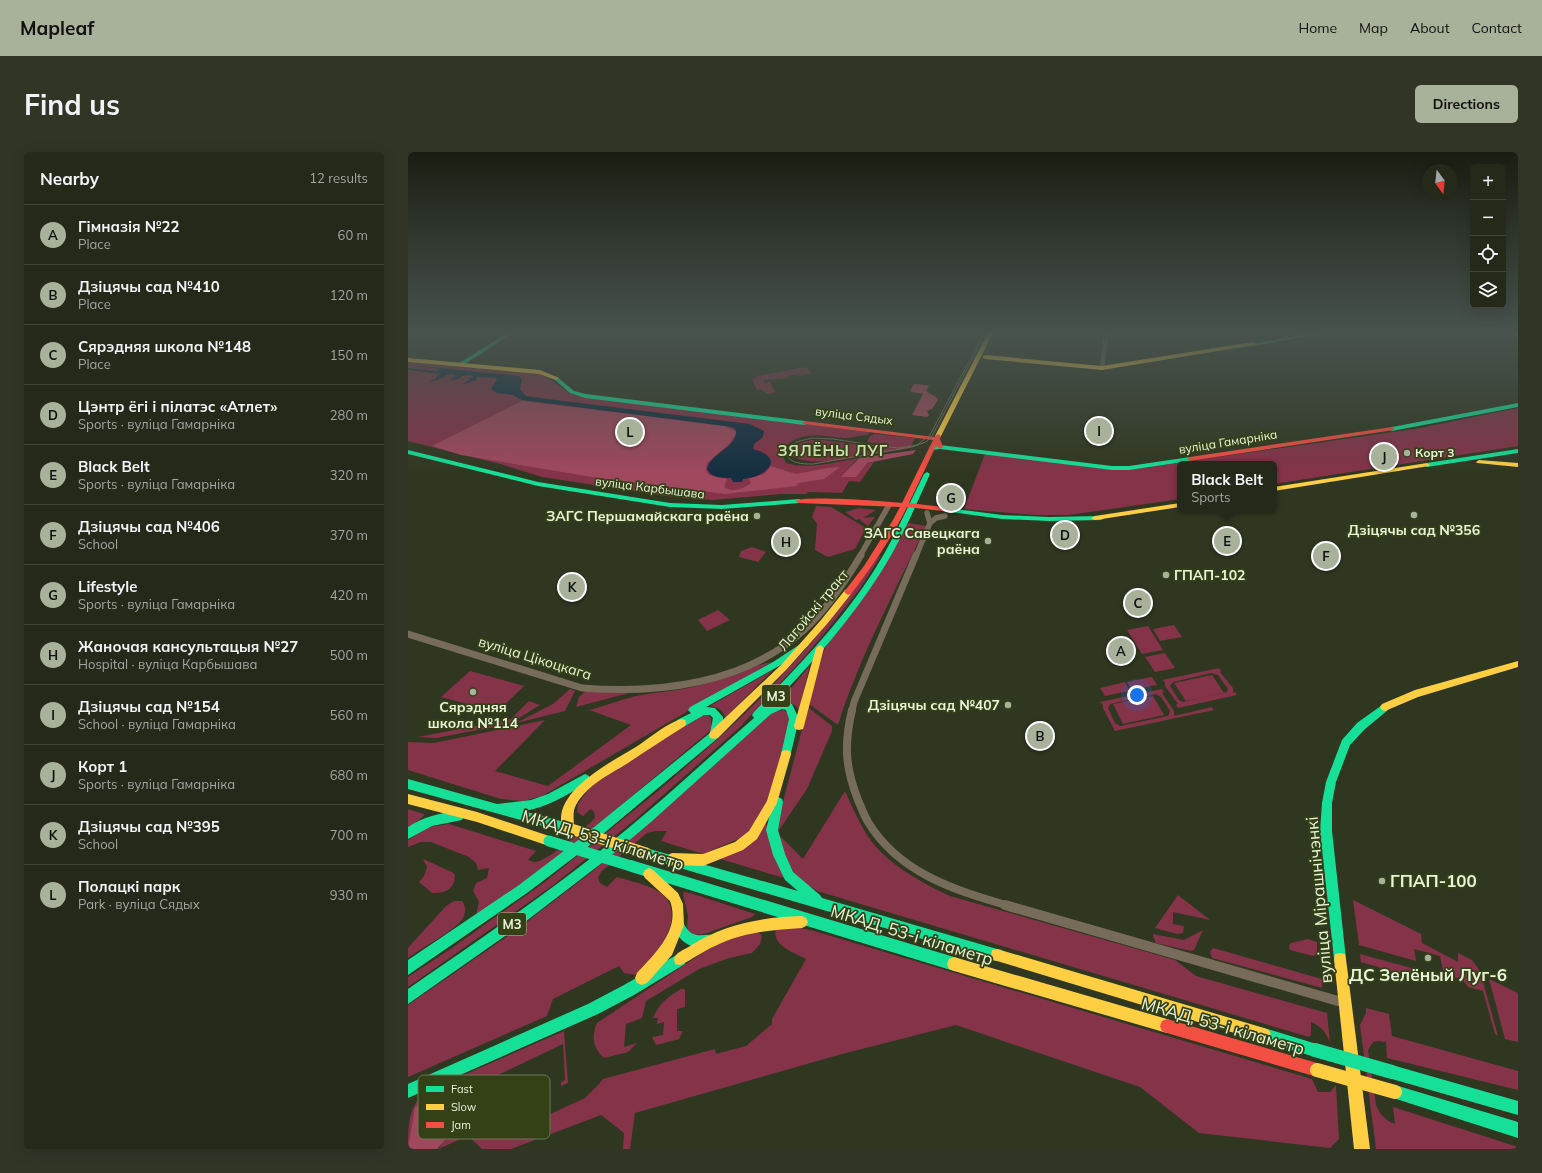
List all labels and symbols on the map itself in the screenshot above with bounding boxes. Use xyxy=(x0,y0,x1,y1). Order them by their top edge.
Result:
north arrow xyxy=(1422,164,1458,200)
street label: вуліца Сядых xyxy=(814,403,894,428)
pin: I xyxy=(1086,416,1112,446)
pin: L xyxy=(617,417,643,447)
street label: вуліца Гамарніка xyxy=(1178,426,1278,457)
district label: ЗЯЛЁНЫ ЛУГ xyxy=(778,441,888,460)
pin: J xyxy=(1371,442,1397,472)
place label: Корт 3 xyxy=(1415,445,1454,460)
marker: Корт 3 xyxy=(1402,448,1412,458)
street label: вуліца Карбышава xyxy=(594,473,706,502)
pin: G xyxy=(938,483,964,513)
place label: ЗАГС Першамайскага раёна xyxy=(546,507,749,525)
marker: Дзіцячы сад №356 xyxy=(1409,510,1419,520)
marker: ЗАГС Першамайскага раёна xyxy=(752,511,762,521)
pin: D xyxy=(1052,520,1078,550)
place label: Дзіцячы сад №356 xyxy=(1348,521,1480,539)
place label: ЗАГС Савецкага раёна xyxy=(864,524,980,558)
pin: E xyxy=(1214,526,1240,556)
pin: H xyxy=(773,527,799,557)
marker: ЗАГС Савецкага раёна xyxy=(983,536,993,546)
pin: F xyxy=(1313,541,1339,571)
street label: Лагойскі тракт xyxy=(774,565,853,654)
place label: ГПАП-102 xyxy=(1174,566,1245,584)
marker: ГПАП-102 xyxy=(1161,570,1171,580)
pin: K xyxy=(559,572,585,602)
pin: C xyxy=(1125,588,1151,618)
street label: вуліца Цікоцкага xyxy=(476,632,594,684)
pin: A xyxy=(1108,636,1134,666)
road number: М3 xyxy=(762,685,790,707)
your location xyxy=(1127,685,1147,705)
marker: Сярэдняя школа №114 xyxy=(468,687,478,697)
place label: Дзіцячы сад №407 xyxy=(868,696,1000,714)
place label: Сярэдняя школа №114 xyxy=(428,698,519,732)
marker: Дзіцячы сад №407 xyxy=(1003,700,1013,710)
pin: B xyxy=(1027,721,1053,751)
street label: МКАД, 53-і кіламетр xyxy=(519,805,687,874)
street label: вуліца Мірашнічэнкі xyxy=(1301,816,1337,984)
place label: ГПАП-100 xyxy=(1390,870,1477,891)
marker: ГПАП-100 xyxy=(1377,876,1387,886)
street label: МКАД, 53-і кіламетр xyxy=(828,900,996,969)
road number: М3 xyxy=(498,913,526,935)
marker: ДС Зелёный Луг-6 xyxy=(1423,953,1433,963)
place label: ДС Зелёный Луг-6 xyxy=(1349,964,1507,985)
street label: МКАД, 53-і кіламетр xyxy=(1139,992,1307,1059)
legend xyxy=(418,1075,550,1139)
text: Fast xyxy=(451,1082,473,1096)
text: Slow xyxy=(451,1100,477,1114)
text: Jam xyxy=(451,1118,471,1132)

